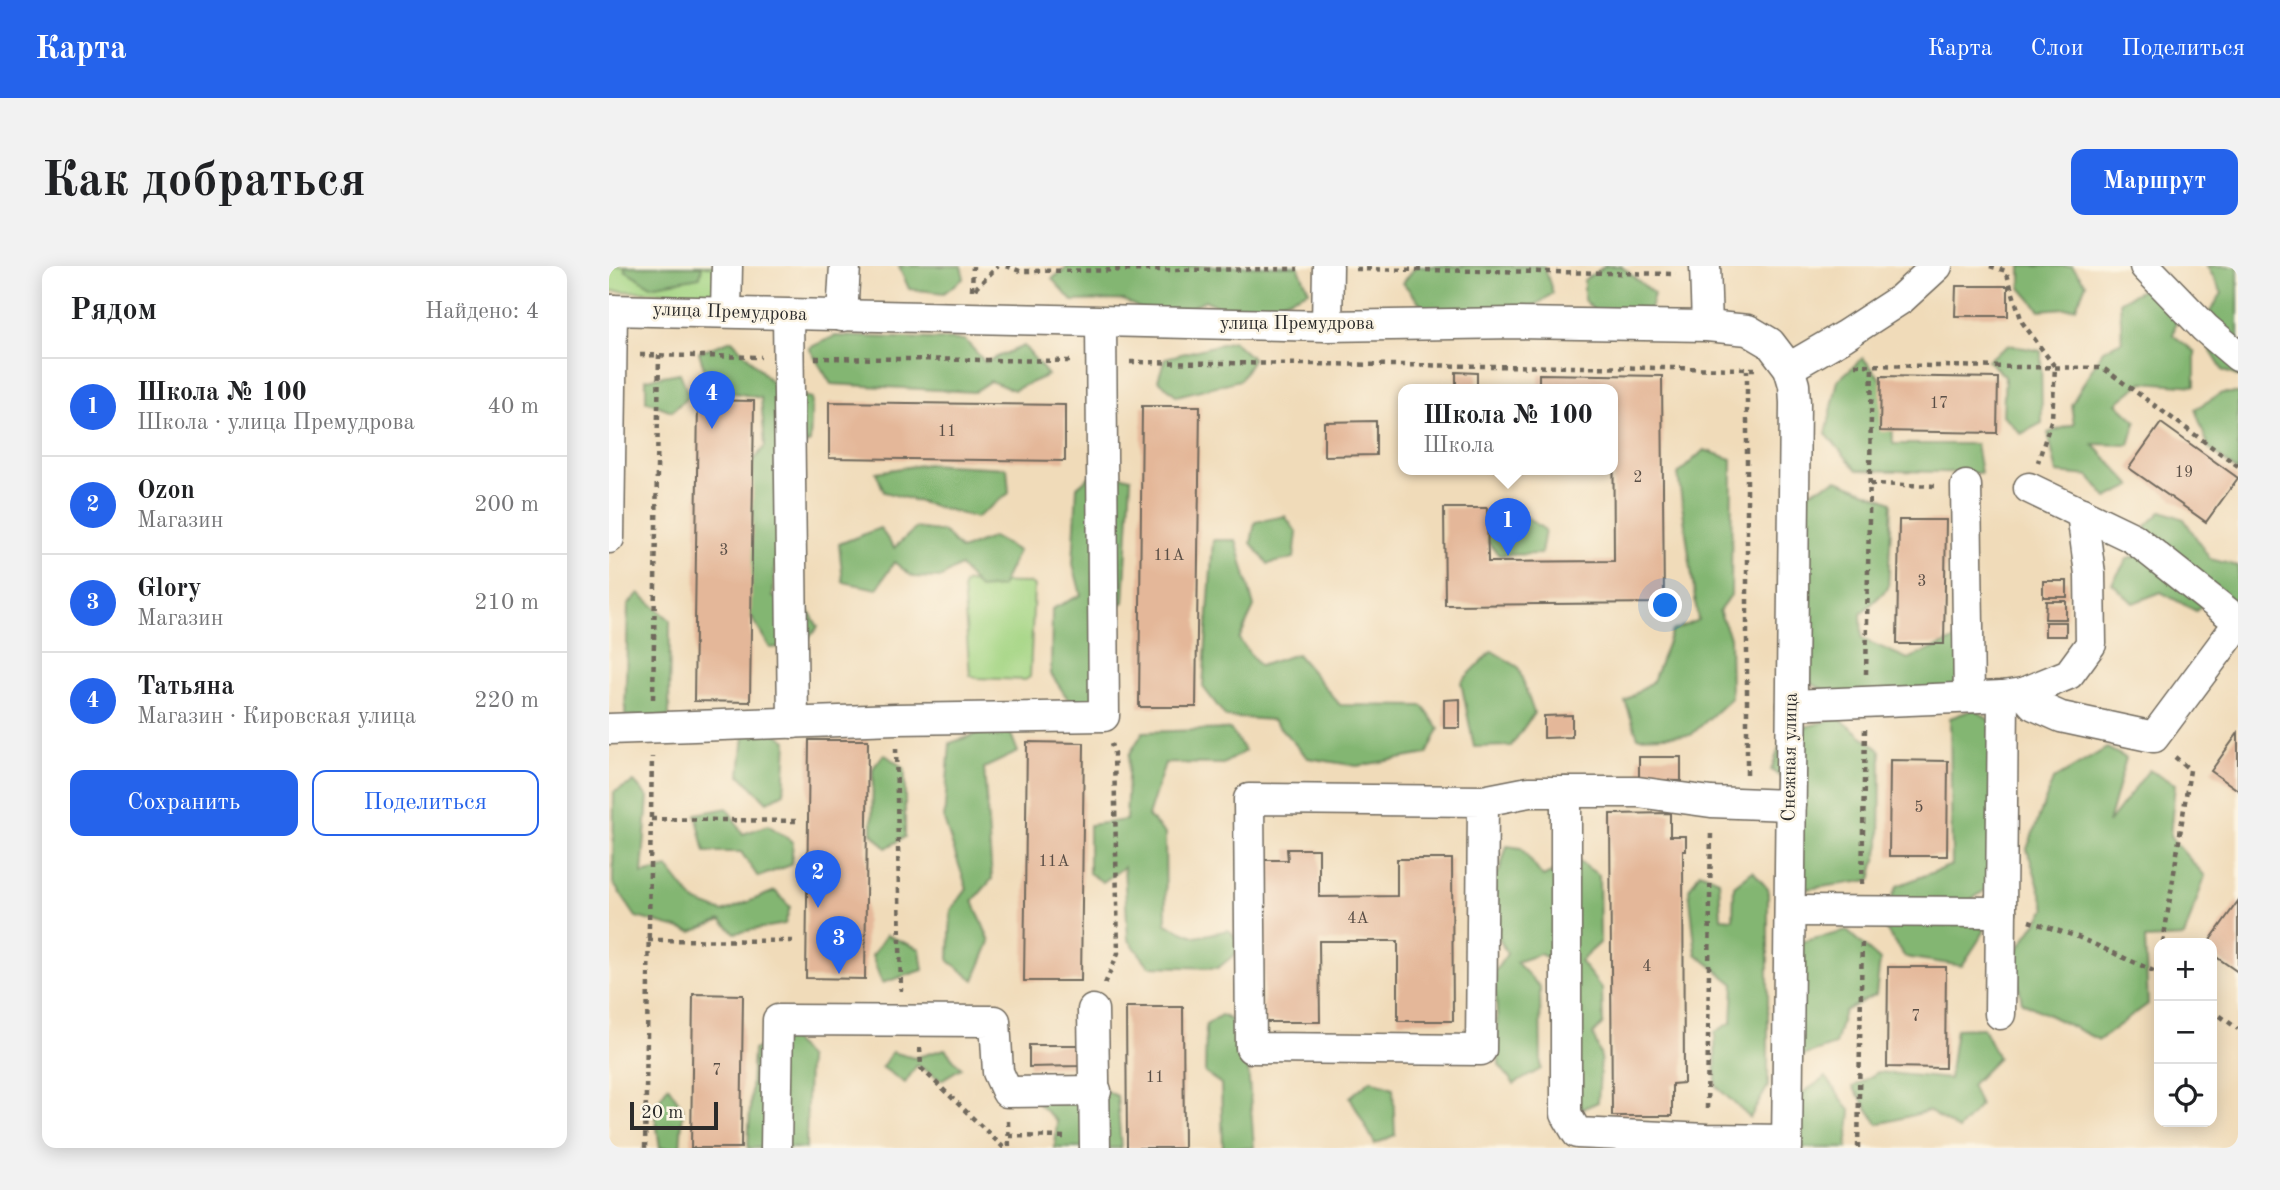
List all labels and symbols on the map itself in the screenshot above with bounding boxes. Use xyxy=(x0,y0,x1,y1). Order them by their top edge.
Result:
street label: улица Премудрова xyxy=(652,301,808,325)
street label: улица Премудрова xyxy=(1220,315,1375,334)
pin: 4 xyxy=(689,371,735,429)
house number: 17 xyxy=(1930,396,1948,412)
house number: 11 xyxy=(938,424,956,440)
house number: 19 xyxy=(2175,465,2193,481)
house number: 2 xyxy=(1633,470,1643,486)
pin: 1 xyxy=(1485,498,1531,556)
house number: 3 xyxy=(719,543,729,559)
house number: 11А xyxy=(1154,548,1184,564)
house number: 3 xyxy=(1917,574,1927,590)
your location xyxy=(1648,588,1682,622)
street label: Снежная улица xyxy=(1780,692,1802,822)
house number: 5 xyxy=(1914,800,1924,816)
pin: 2 xyxy=(795,850,841,908)
house number: 11А xyxy=(1039,854,1069,870)
house number: 4А xyxy=(1347,911,1369,927)
pin: 3 xyxy=(816,916,862,974)
house number: 4 xyxy=(1642,959,1652,975)
house number: 7 xyxy=(1911,1009,1921,1025)
house number: 7 xyxy=(712,1063,722,1079)
house number: 11 xyxy=(1146,1070,1164,1086)
scale bar xyxy=(630,1099,717,1131)

